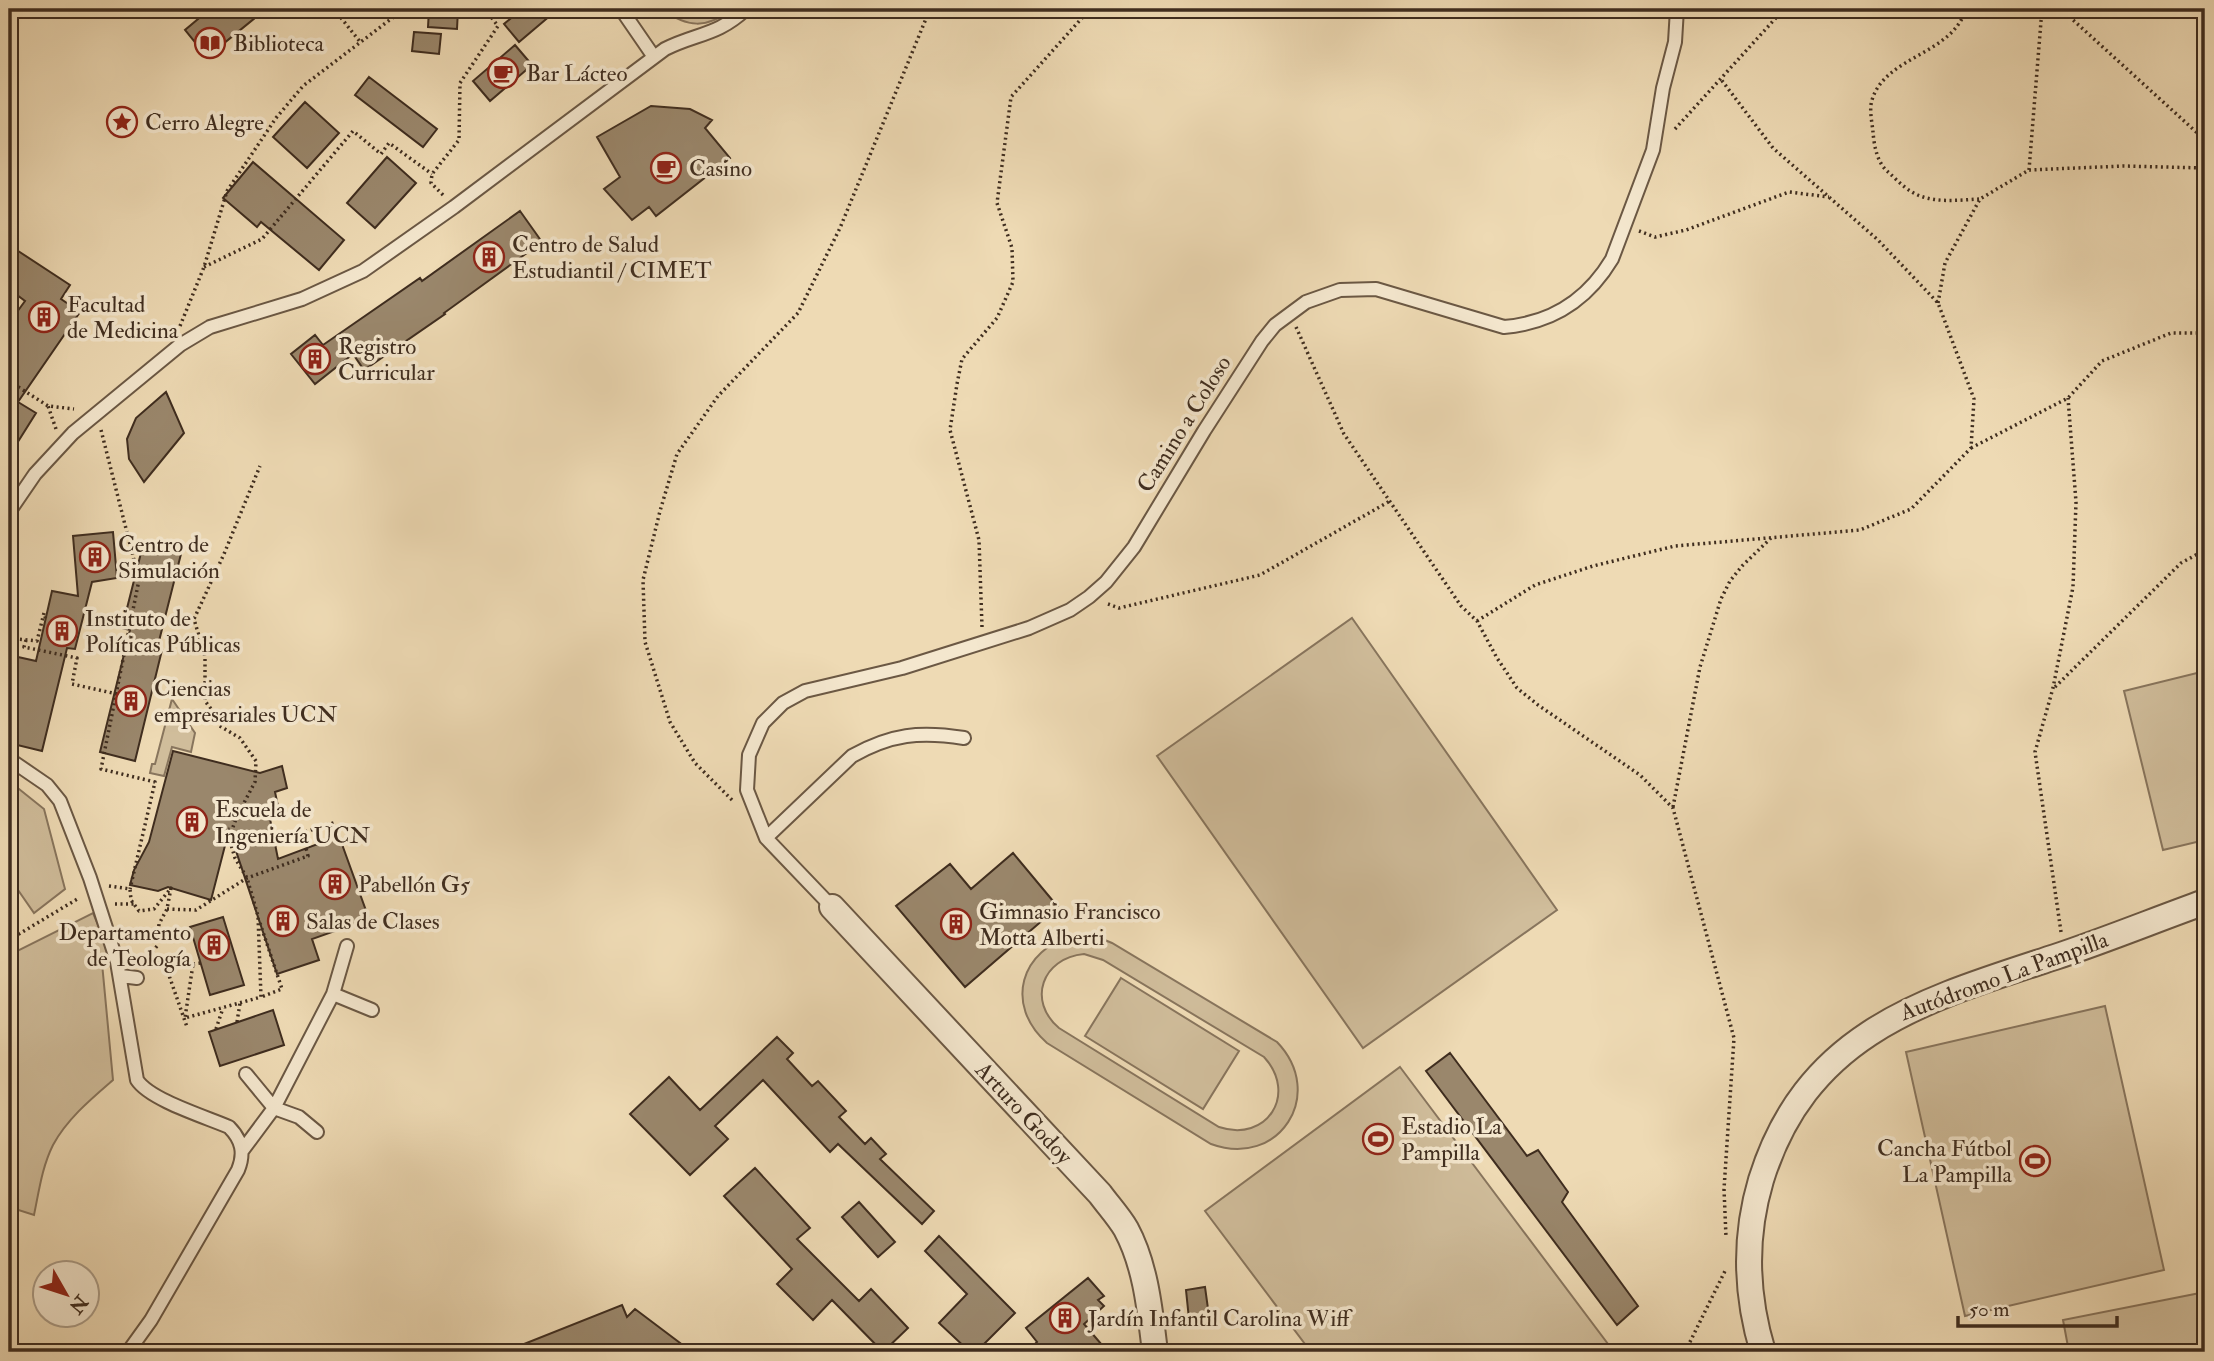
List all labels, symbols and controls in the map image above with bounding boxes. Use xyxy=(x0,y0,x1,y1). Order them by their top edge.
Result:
library icon: Biblioteca xyxy=(193,26,227,60)
place label: Biblioteca xyxy=(233,29,324,58)
cafe icon: Bar Lácteo xyxy=(486,56,520,90)
place label: Bar Lácteo xyxy=(526,59,627,88)
place icon: Cerro Alegre xyxy=(105,105,139,139)
place label: Cerro Alegre xyxy=(145,108,264,137)
cafe icon: Casino xyxy=(649,151,683,185)
place label: Casino xyxy=(689,154,752,183)
place label: Centro de Salud Estudiantil / CIMET xyxy=(512,230,712,285)
building icon: Centro de Salud Estudiantil / CIMET xyxy=(472,240,506,274)
place label: Facultad de Medicina xyxy=(67,290,179,345)
building icon: Facultad de Medicina xyxy=(27,300,61,334)
place label: Registro Curricular xyxy=(338,332,435,387)
building icon: Registro Curricular xyxy=(298,342,332,376)
street label: Camino a Coloso xyxy=(1130,350,1238,498)
place label: Centro de Simulación xyxy=(118,530,220,585)
building icon: Centro de Simulación xyxy=(78,540,112,574)
place label: Instituto de Políticas Públicas xyxy=(85,604,241,659)
building icon: Instituto de Políticas Públicas xyxy=(45,614,79,648)
place label: Ciencias empresariales UCN xyxy=(154,674,338,730)
building icon: Ciencias empresariales UCN xyxy=(114,684,148,718)
place label: Escuela de Ingeniería UCN xyxy=(215,795,371,850)
building icon: Escuela de Ingeniería UCN xyxy=(175,805,209,839)
building icon: Pabellón G5 xyxy=(318,867,352,901)
place label: Pabellón G5 xyxy=(358,870,470,899)
place label: Gimnasio Francisco Motta Alberti xyxy=(979,897,1161,952)
building icon: Salas de Clases xyxy=(266,904,300,938)
place label: Salas de Clases xyxy=(306,907,440,936)
building icon: Gimnasio Francisco Motta Alberti xyxy=(939,907,973,941)
place label: Departamento de Teología xyxy=(59,918,192,973)
street label: Autódromo La Pampilla xyxy=(1895,925,2113,1028)
building icon: Departamento de Teología xyxy=(197,928,231,962)
street label: Arturo Godoy xyxy=(968,1055,1079,1171)
place label: Estadio La Pampilla xyxy=(1401,1112,1502,1168)
sports icon: Estadio La Pampilla xyxy=(1361,1122,1395,1156)
place label: Cancha Fútbol La Pampilla xyxy=(1877,1134,2013,1190)
sports icon: Cancha Fútbol La Pampilla xyxy=(2018,1144,2052,1178)
north arrow xyxy=(32,1260,102,1330)
scale bar xyxy=(1958,1284,2118,1328)
text: N xyxy=(63,1289,94,1319)
text: 50 m xyxy=(1969,1296,2010,1323)
building icon: Jardín Infantil Carolina Wiff xyxy=(1048,1301,1082,1335)
place label: Jardín Infantil Carolina Wiff xyxy=(1087,1304,1353,1333)

